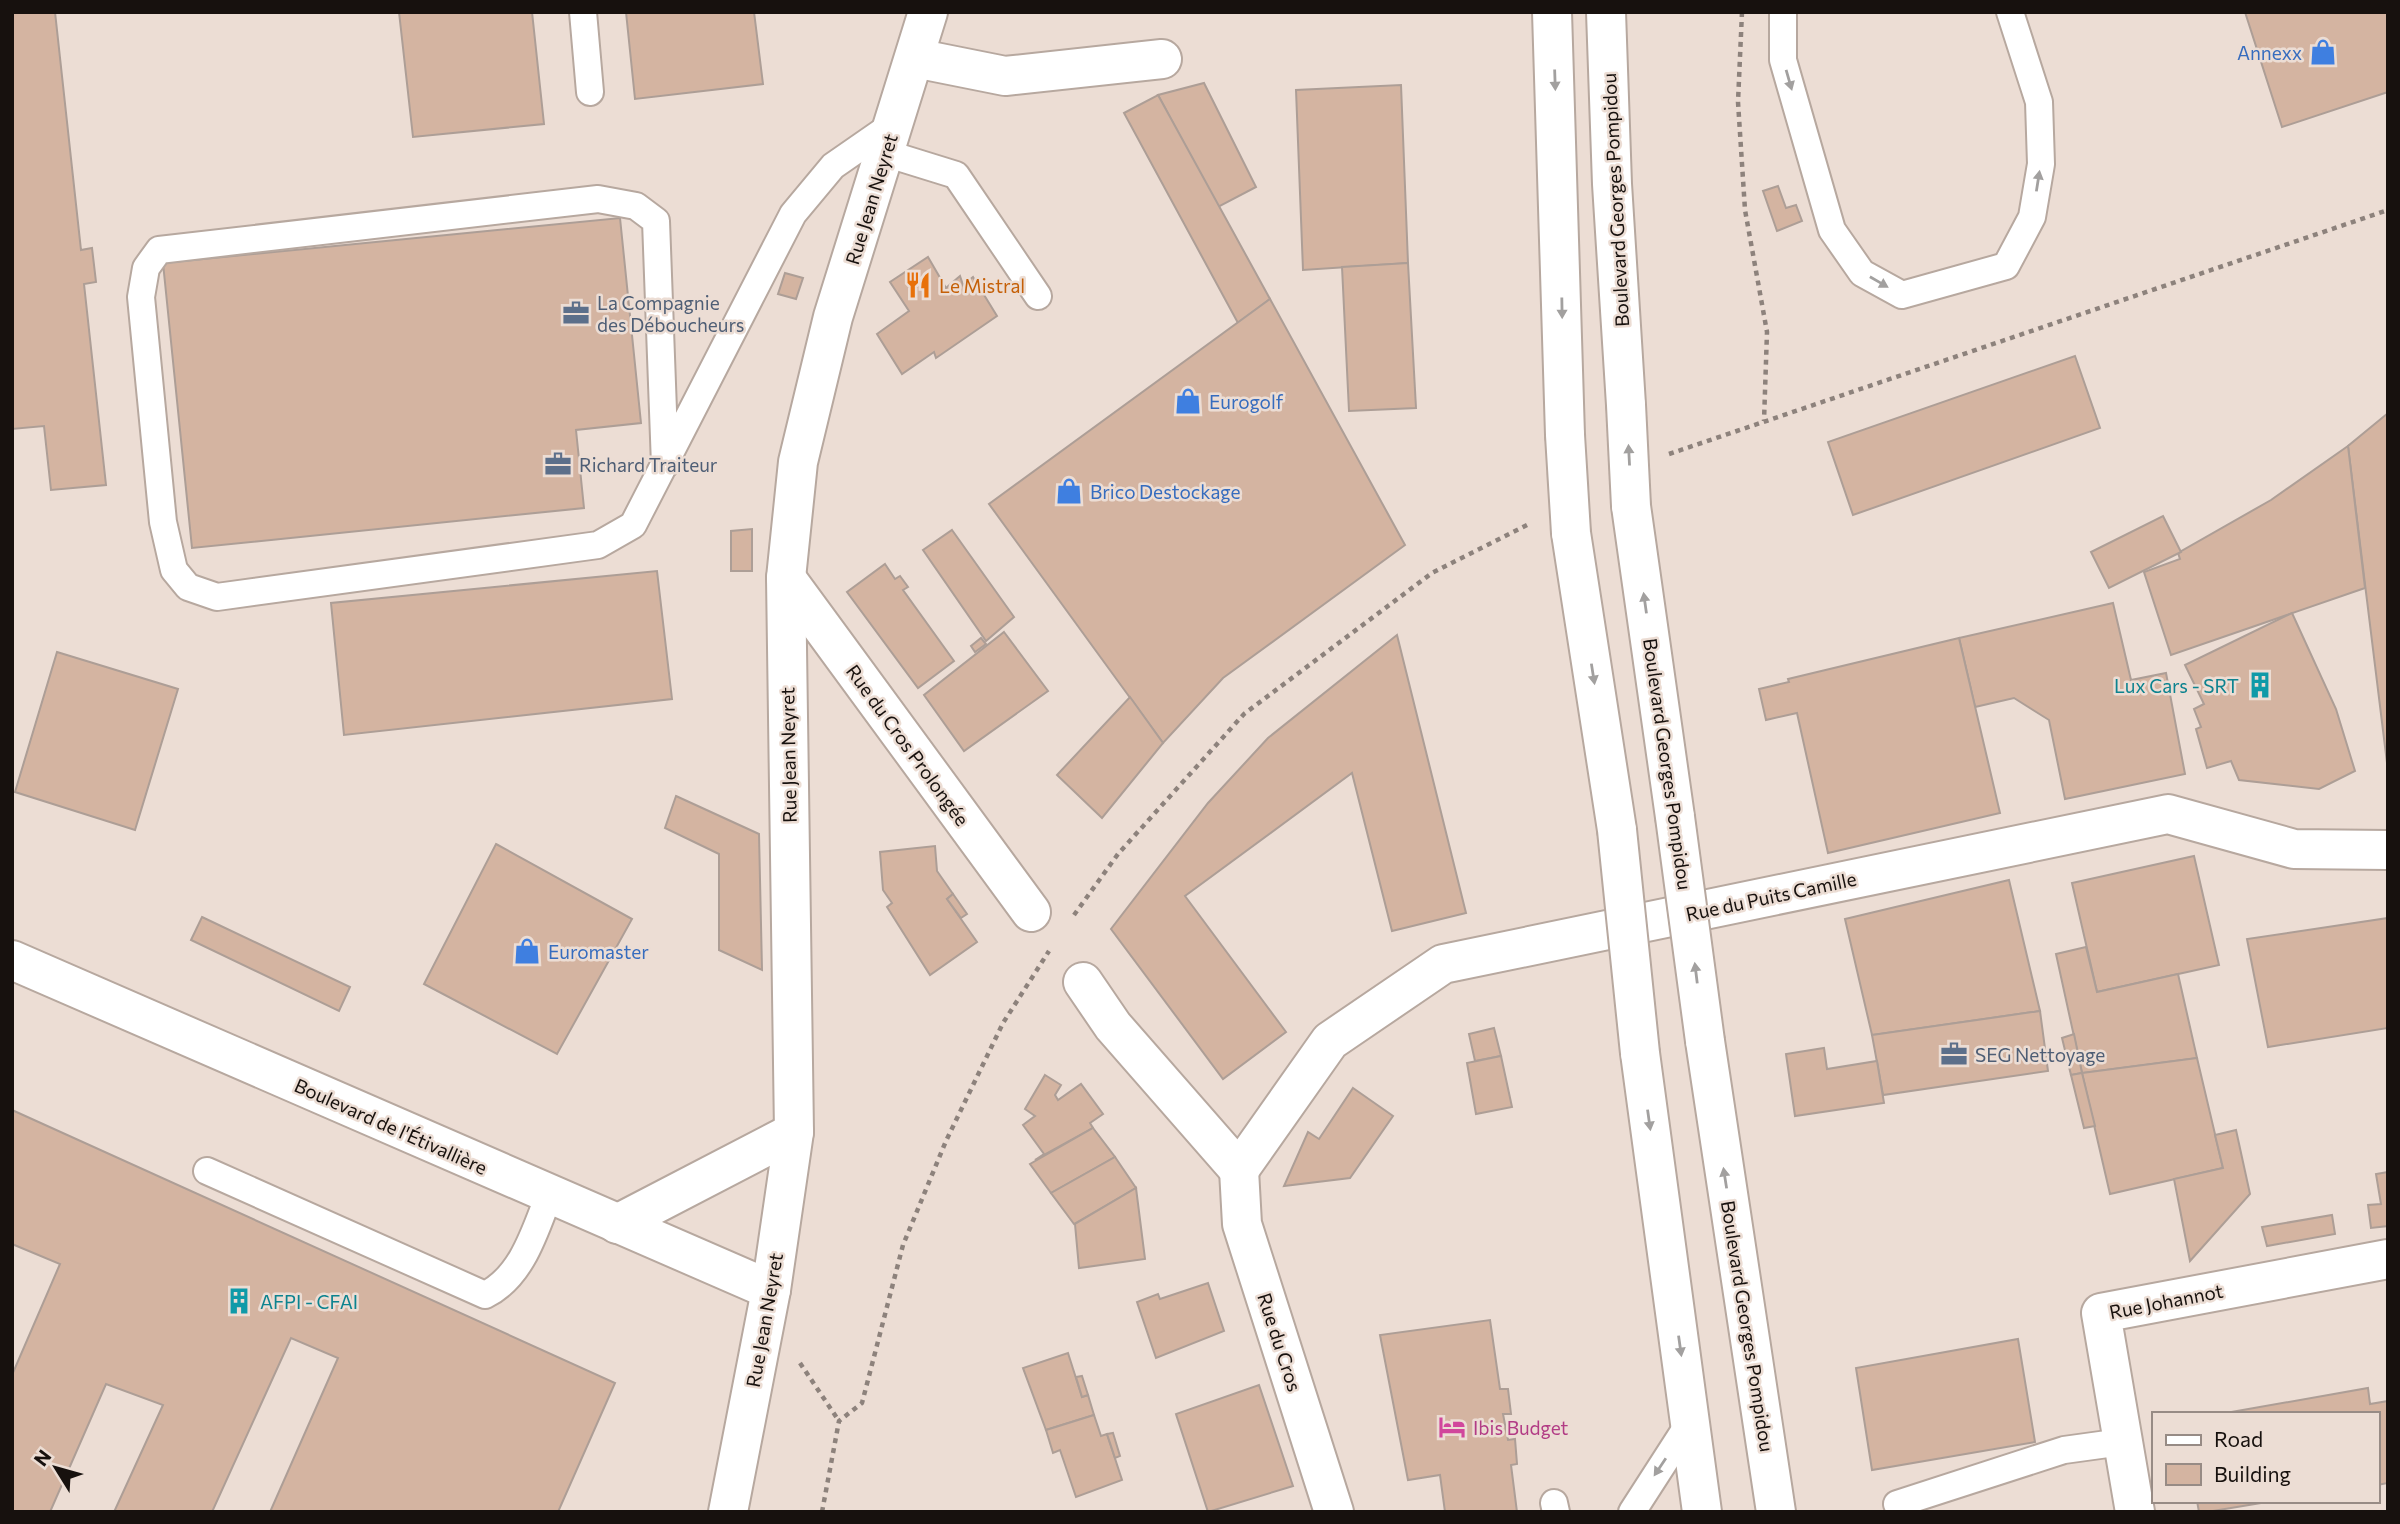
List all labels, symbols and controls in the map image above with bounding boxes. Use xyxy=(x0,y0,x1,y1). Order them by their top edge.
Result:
shop icon: Annexx xyxy=(2308,37,2338,67)
place label: Annexx xyxy=(2237,41,2302,64)
one-way arrow xyxy=(1784,69,1795,91)
one-way arrow xyxy=(1549,70,1560,92)
street label: Boulevard Georges Pompidou xyxy=(1597,73,1633,327)
street label: Rue Jean Neyret xyxy=(840,131,902,267)
one-way arrow xyxy=(2033,170,2044,192)
restaurant icon: Le Mistral xyxy=(903,270,933,300)
place label: Le Mistral xyxy=(939,274,1025,297)
one-way arrow xyxy=(1869,276,1888,288)
place label: La Compagnie des Déboucheurs xyxy=(597,291,744,336)
one-way arrow xyxy=(1556,297,1567,319)
office icon: La Compagnie des Déboucheurs xyxy=(561,298,591,328)
shop icon: Eurogolf xyxy=(1173,386,1203,416)
place label: Eurogolf xyxy=(1209,390,1284,413)
one-way arrow xyxy=(1623,444,1634,466)
office icon: Richard Traiteur xyxy=(543,449,573,479)
place label: Richard Traiteur xyxy=(579,453,718,476)
shop icon: Brico Destockage xyxy=(1054,476,1084,506)
place label: Brico Destockage xyxy=(1090,480,1241,503)
one-way arrow xyxy=(1640,592,1651,614)
street label: Boulevard Georges Pompidou xyxy=(1639,637,1697,891)
street label: Rue du Cros Prolongée xyxy=(842,660,974,830)
one-way arrow xyxy=(1588,663,1599,685)
building icon: Lux Cars - SRT xyxy=(2245,670,2275,700)
place label: Lux Cars - SRT xyxy=(2114,674,2239,697)
street label: Rue Jean Neyret xyxy=(775,687,801,823)
street label: Rue du Puits Camille xyxy=(1684,867,1858,925)
shop icon: Euromaster xyxy=(512,936,542,966)
place label: Euromaster xyxy=(548,940,649,963)
one-way arrow xyxy=(1690,962,1701,984)
office icon: SEG Nettoyage xyxy=(1939,1039,1969,1069)
place label: SEG Nettoyage xyxy=(1975,1043,2105,1066)
street label: Boulevard de l'Étivallière xyxy=(291,1073,491,1179)
one-way arrow xyxy=(1644,1110,1655,1132)
one-way arrow xyxy=(1720,1167,1731,1189)
street label: Boulevard Georges Pompidou xyxy=(1717,1199,1779,1453)
street label: Rue Jean Neyret xyxy=(741,1251,787,1389)
street label: Rue Johannot xyxy=(2107,1279,2225,1323)
building icon: AFPI - CFAI xyxy=(224,1286,254,1316)
place label: AFPI - CFAI xyxy=(260,1290,358,1313)
street label: Rue du Cros xyxy=(1253,1290,1307,1394)
one-way arrow xyxy=(1674,1335,1685,1357)
hotel icon: Ibis Budget xyxy=(1437,1412,1467,1442)
legend xyxy=(2152,1412,2379,1503)
place label: Ibis Budget xyxy=(1473,1416,1569,1439)
text: Road xyxy=(2214,1426,2263,1451)
north arrow xyxy=(21,1433,91,1503)
text: N xyxy=(29,1445,56,1470)
one-way arrow xyxy=(1654,1457,1667,1476)
text: Building xyxy=(2214,1461,2291,1486)

